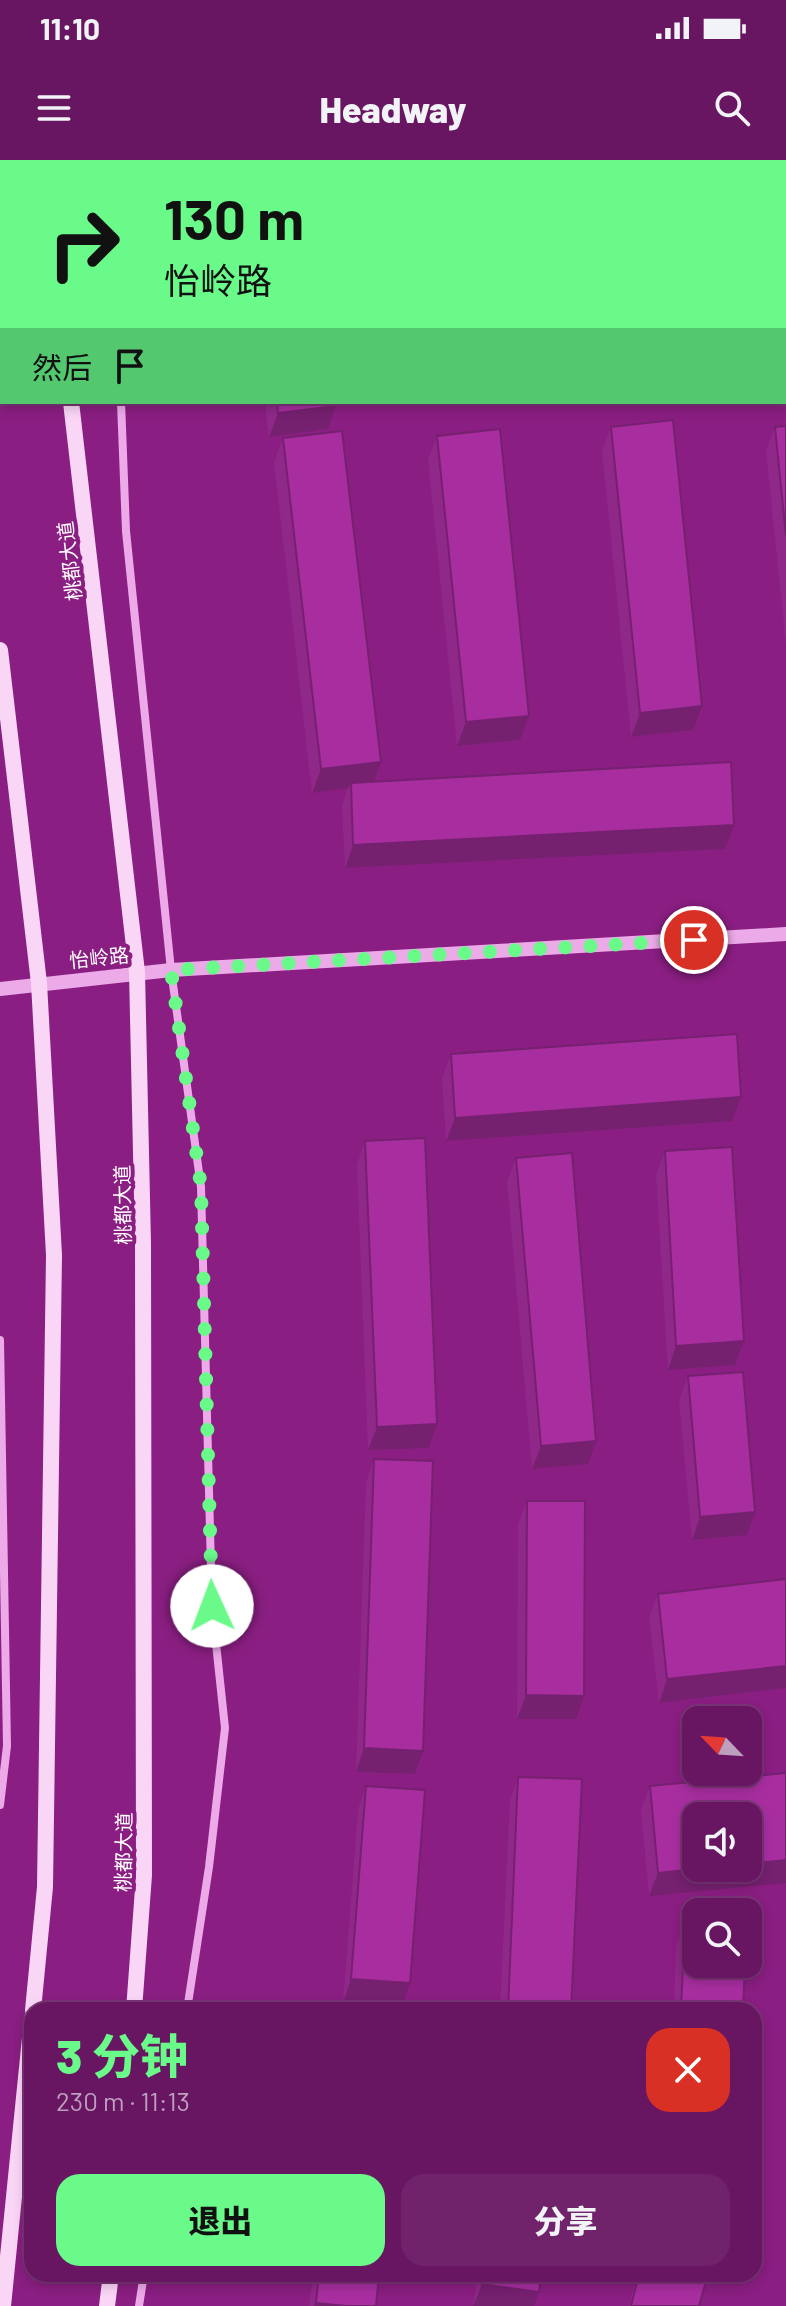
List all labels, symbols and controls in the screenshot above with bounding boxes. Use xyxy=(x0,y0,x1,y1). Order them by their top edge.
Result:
text: 11:10 xyxy=(40,10,100,46)
icon: menu xyxy=(32,86,76,130)
icon: search xyxy=(710,86,754,130)
text: Headway xyxy=(320,87,466,130)
text: 130 m xyxy=(164,184,304,251)
icon: right xyxy=(32,192,136,296)
text: 怡岭路 xyxy=(164,258,272,301)
icon: arrive xyxy=(108,344,152,388)
text: 然后 xyxy=(32,349,92,385)
street label: 桃都大道 xyxy=(52,520,86,602)
pin xyxy=(660,906,728,974)
icon: arrive xyxy=(672,918,716,962)
street label: 怡岭路 xyxy=(68,942,130,972)
street label: 桃都大道 xyxy=(109,1165,135,1245)
position arrow xyxy=(170,1564,254,1648)
north arrow xyxy=(682,1706,762,1786)
map controls xyxy=(682,1706,762,1978)
button: sound xyxy=(682,1802,762,1882)
street label: 桃都大道 xyxy=(110,1812,136,1892)
button: search xyxy=(682,1898,762,1978)
text: 3 分钟 xyxy=(56,2026,188,2084)
button: close xyxy=(646,2028,730,2112)
text: 230 m · 11:13 xyxy=(56,2085,190,2116)
button: 退出 xyxy=(56,2174,385,2266)
button: 分享 xyxy=(401,2174,730,2266)

